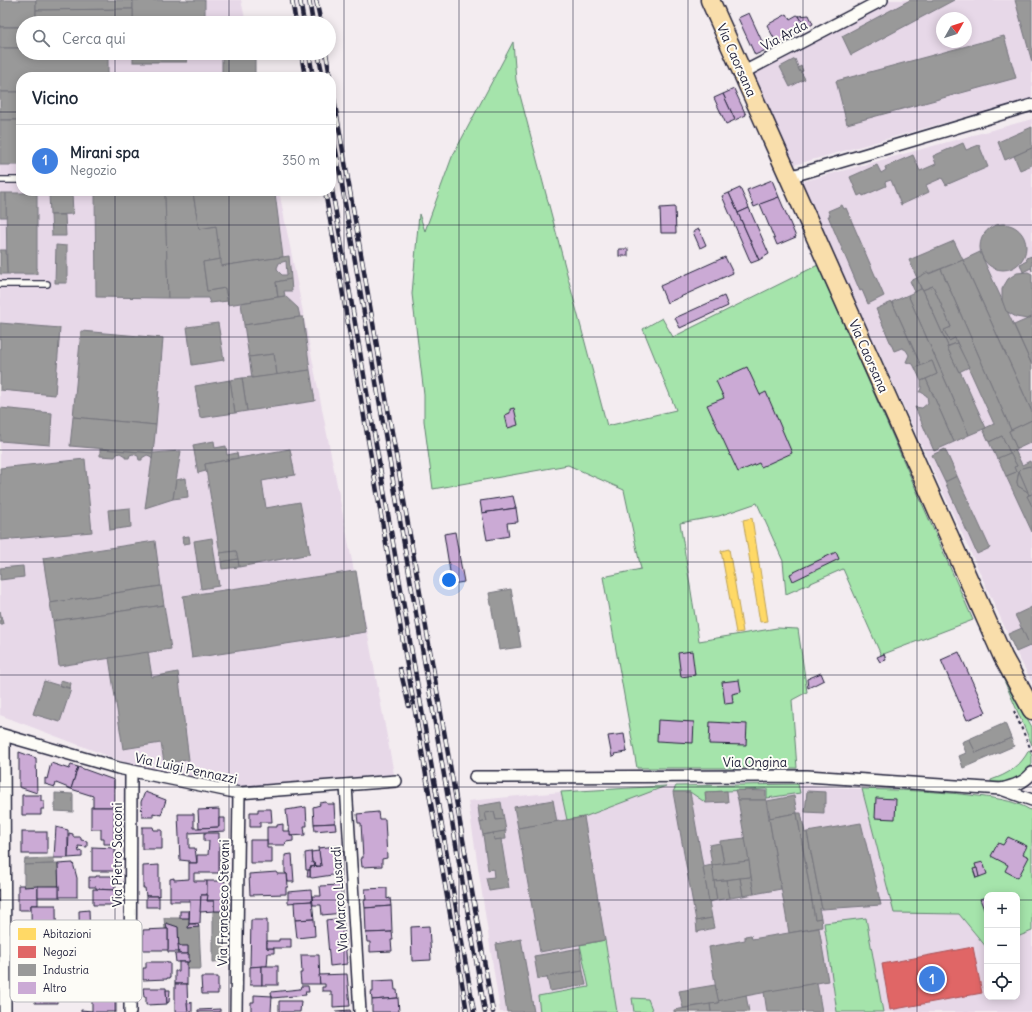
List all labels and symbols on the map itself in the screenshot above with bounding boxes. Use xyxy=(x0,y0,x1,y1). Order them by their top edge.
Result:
north arrow xyxy=(936,12,972,48)
street label: Via Arda xyxy=(758,16,810,55)
street label: Via Caorsana xyxy=(713,21,760,99)
street label: Via Caorsana xyxy=(845,317,892,395)
your location xyxy=(439,570,459,590)
street label: Via Luigi Pennazzi xyxy=(133,749,239,788)
street label: Via Ongina xyxy=(723,754,787,771)
street label: Via Pietro Sacconi xyxy=(109,803,126,907)
street label: Via Francesco Stevani xyxy=(214,839,233,967)
street label: Via Marco Lusardi xyxy=(327,846,352,952)
legend xyxy=(10,920,142,1002)
text: Abitazioni xyxy=(43,927,91,941)
text: Negozi xyxy=(43,945,76,959)
text: Industria xyxy=(43,963,89,977)
pin: 1 xyxy=(919,964,945,994)
text: Altro xyxy=(43,981,67,995)

